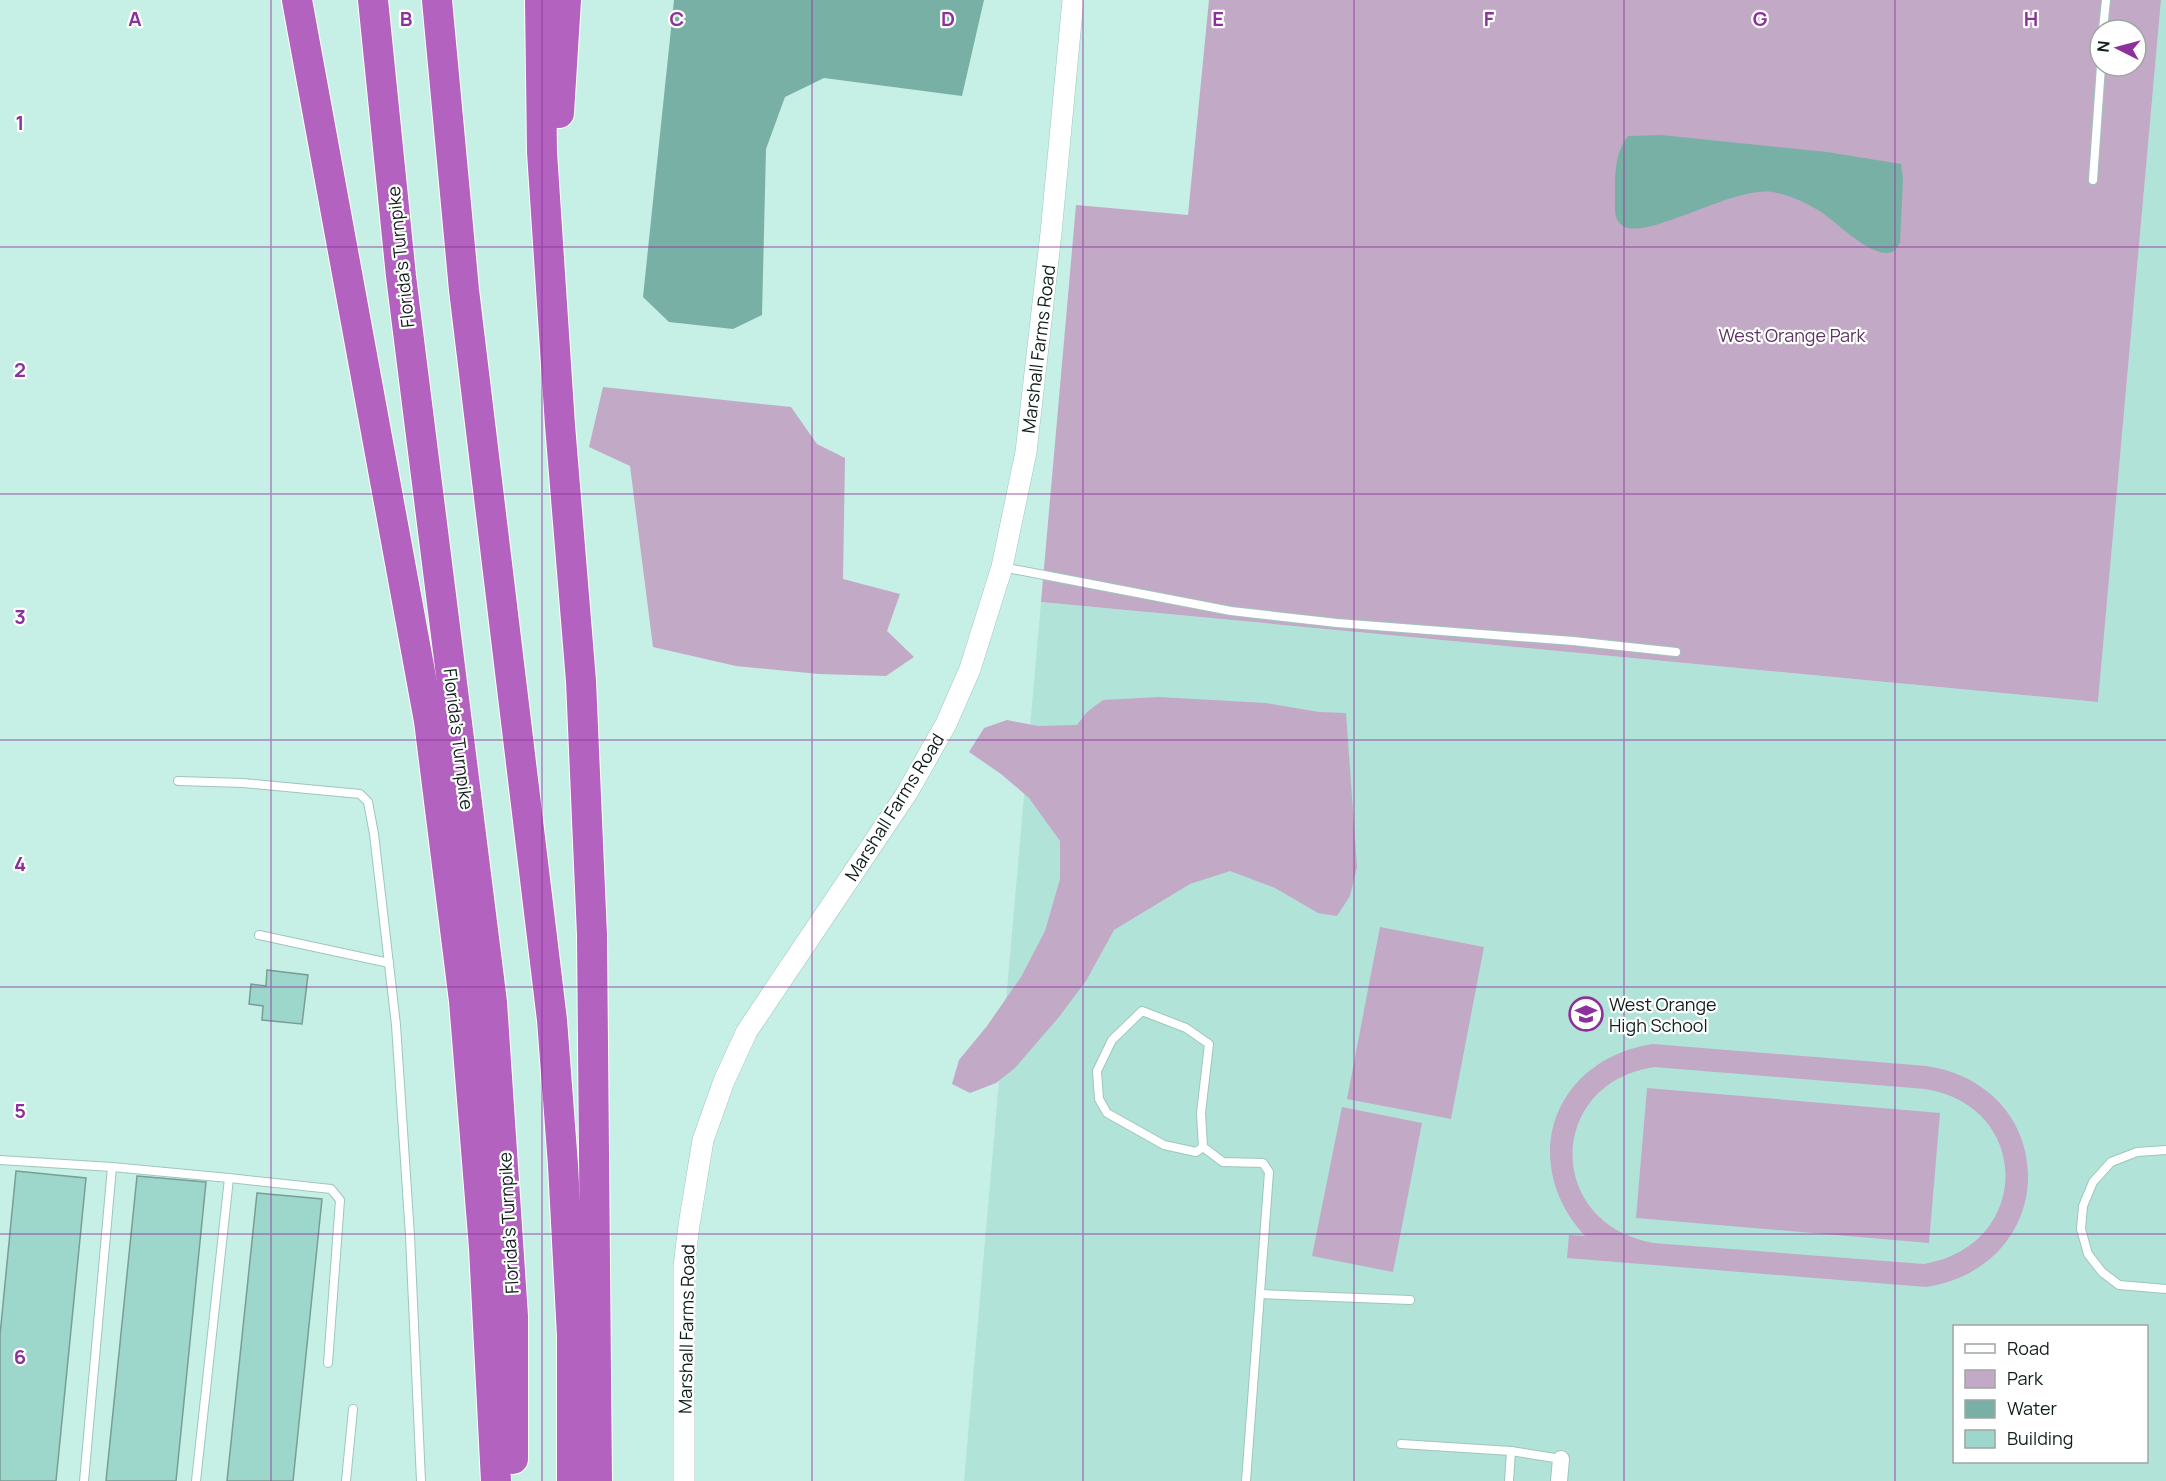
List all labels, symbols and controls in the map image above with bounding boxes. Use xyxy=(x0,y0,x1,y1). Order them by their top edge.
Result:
text: A xyxy=(128,5,142,32)
text: B xyxy=(400,5,413,32)
text: C xyxy=(670,5,684,32)
text: D xyxy=(941,5,955,32)
text: E xyxy=(1212,5,1224,32)
text: F xyxy=(1484,5,1495,32)
text: G xyxy=(1753,5,1768,32)
text: H xyxy=(2024,5,2038,32)
north arrow xyxy=(2088,18,2148,78)
text: N xyxy=(2092,40,2115,53)
text: 1 xyxy=(16,109,24,136)
street label: Florida's Turnpike xyxy=(381,185,419,329)
street label: Marshall Farms Road xyxy=(1016,263,1060,435)
park label: West Orange Park xyxy=(1718,323,1867,347)
text: 2 xyxy=(14,356,26,383)
text: 3 xyxy=(14,603,26,630)
street label: Florida's Turnpike xyxy=(438,667,480,811)
street label: Marshall Farms Road xyxy=(839,729,949,885)
text: 4 xyxy=(14,850,26,877)
place label: West Orange High School xyxy=(1609,992,1717,1037)
school or university icon: West Orange High School xyxy=(1568,996,1604,1032)
text: 5 xyxy=(14,1097,26,1124)
street label: Florida's Turnpike xyxy=(492,1151,524,1295)
street label: Marshall Farms Road xyxy=(673,1244,699,1414)
legend xyxy=(1953,1325,2148,1463)
text: Road xyxy=(2007,1336,2050,1360)
text: 6 xyxy=(14,1343,26,1370)
text: Park xyxy=(2007,1366,2044,1390)
text: Water xyxy=(2007,1396,2057,1420)
text: Building xyxy=(2007,1426,2073,1450)

